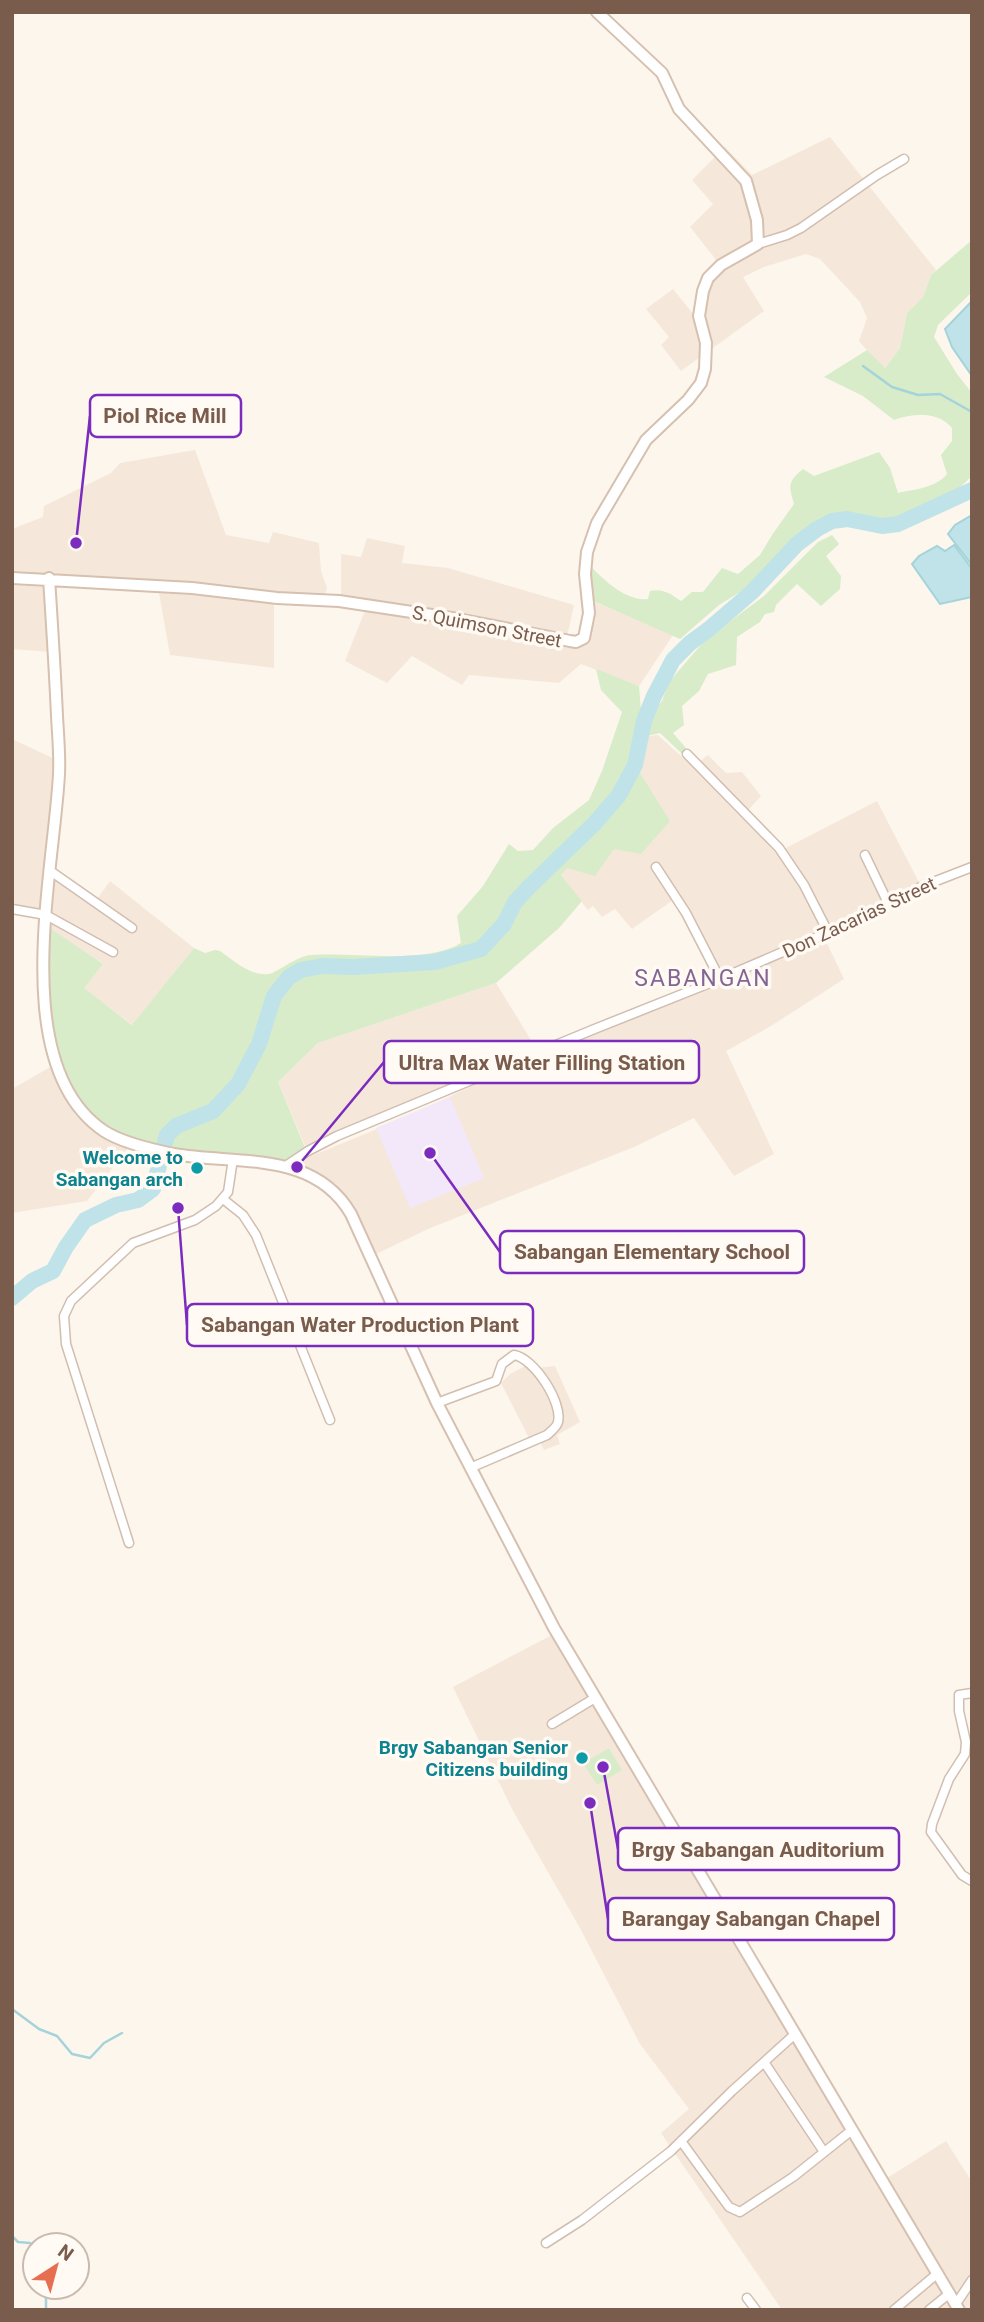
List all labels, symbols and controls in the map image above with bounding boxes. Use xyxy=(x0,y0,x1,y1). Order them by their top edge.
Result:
callout: Piol Rice Mill xyxy=(90,395,241,437)
text: Piol Rice Mill xyxy=(103,404,227,428)
street label: S. Quimson Street xyxy=(410,601,564,652)
street label: Don Zacarias Street xyxy=(779,872,940,963)
district label: SABANGAN xyxy=(634,965,772,992)
callout: Ultra Max Water Filling Station xyxy=(384,1041,699,1083)
text: Ultra Max Water Filling Station xyxy=(399,1051,685,1075)
place label: Welcome to Sabangan arch xyxy=(56,1146,183,1191)
marker: Welcome to Sabangan arch xyxy=(189,1160,205,1176)
callout: Sabangan Elementary School xyxy=(500,1231,804,1273)
text: Sabangan Elementary School xyxy=(514,1240,790,1264)
callout: Sabangan Water Production Plant xyxy=(187,1304,533,1346)
text: Sabangan Water Production Plant xyxy=(201,1313,519,1337)
place label: Brgy Sabangan Senior Citizens building xyxy=(379,1736,568,1781)
marker: Brgy Sabangan Senior Citizens building xyxy=(574,1750,590,1766)
callout: Brgy Sabangan Auditorium xyxy=(618,1828,899,1870)
text: Brgy Sabangan Auditorium xyxy=(632,1838,884,1862)
callout: Barangay Sabangan Chapel xyxy=(608,1898,894,1940)
text: Barangay Sabangan Chapel xyxy=(622,1907,880,1931)
north arrow xyxy=(21,2231,91,2301)
text: N xyxy=(54,2239,78,2266)

